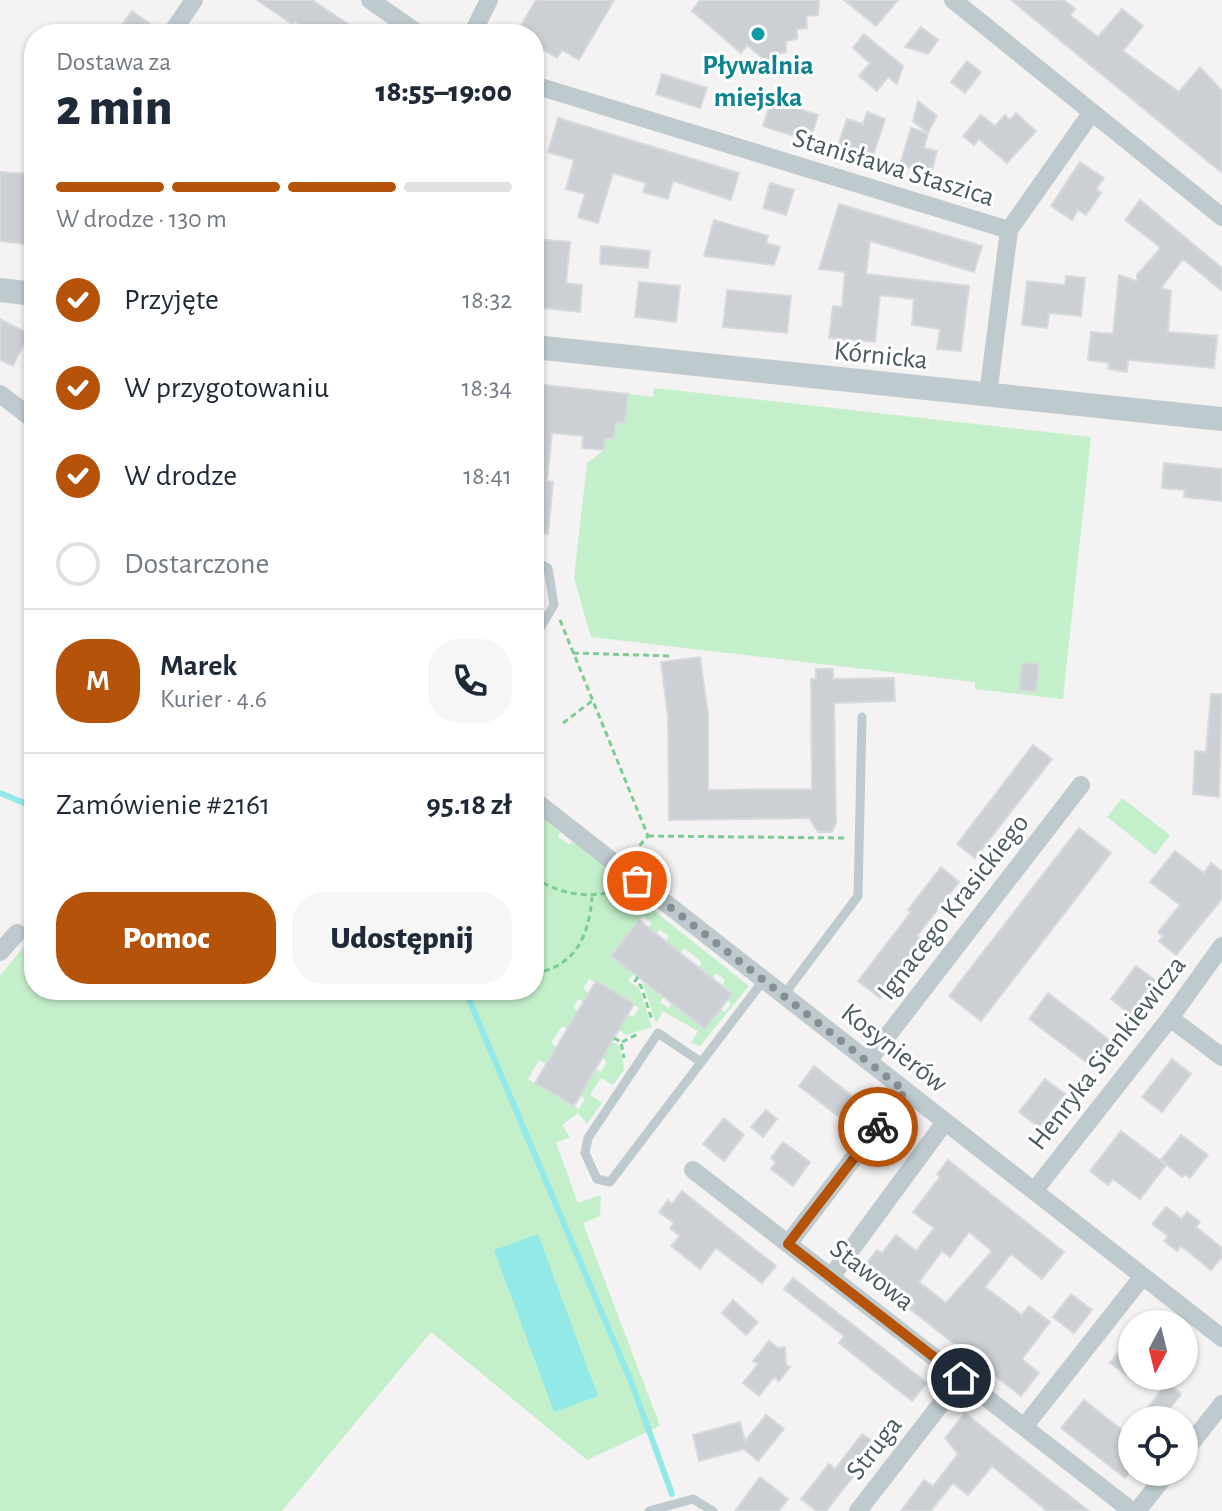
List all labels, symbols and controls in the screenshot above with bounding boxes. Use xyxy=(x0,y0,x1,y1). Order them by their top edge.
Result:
marker: Pływalnia miejska xyxy=(749,25,767,43)
text: Dostawa za xyxy=(56,49,171,75)
place label: Pływalnia miejska xyxy=(702,52,814,112)
text: 18:55–19:00 xyxy=(376,77,512,107)
text: 2 min xyxy=(56,82,172,134)
street label: Stanisława Staszica xyxy=(789,124,998,212)
text: W drodze · 130 m xyxy=(56,206,227,232)
icon: check xyxy=(56,278,100,322)
text: Przyjęte xyxy=(124,285,219,315)
text: 18:32 xyxy=(462,287,512,313)
street label: Kórnicka xyxy=(832,337,929,375)
icon: check xyxy=(56,366,100,410)
text: W przygotowaniu xyxy=(124,373,329,403)
text: 18:34 xyxy=(462,375,512,401)
icon: check xyxy=(56,454,100,498)
text: W drodze xyxy=(124,461,237,491)
text: 18:41 xyxy=(463,463,512,489)
text: Dostarczone xyxy=(124,549,269,579)
button: phone xyxy=(428,639,512,723)
text: Marek xyxy=(160,651,237,681)
text: M xyxy=(86,666,110,696)
text: Kurier · 4.6 xyxy=(160,686,267,712)
text: Zamówienie #2161 xyxy=(56,790,270,820)
text: 95.18 zł xyxy=(426,790,512,820)
street label: Ignacego Krasickiego xyxy=(873,809,1035,1005)
pin xyxy=(603,847,671,915)
icon: bag xyxy=(615,859,659,903)
button: Pomoc xyxy=(56,892,276,984)
button: Udostępnij xyxy=(292,892,512,984)
street label: Henryka Sienkiewicza xyxy=(1023,951,1192,1155)
street label: Kosynierów xyxy=(835,999,952,1099)
courier xyxy=(838,1087,918,1167)
icon: bike xyxy=(856,1105,900,1149)
street label: Stawowa xyxy=(825,1234,919,1317)
north arrow xyxy=(1118,1310,1198,1390)
map controls xyxy=(1118,1310,1198,1486)
pin xyxy=(927,1344,995,1412)
icon: home xyxy=(939,1356,983,1400)
button: locate xyxy=(1118,1406,1198,1486)
street label: Struga xyxy=(841,1411,908,1485)

